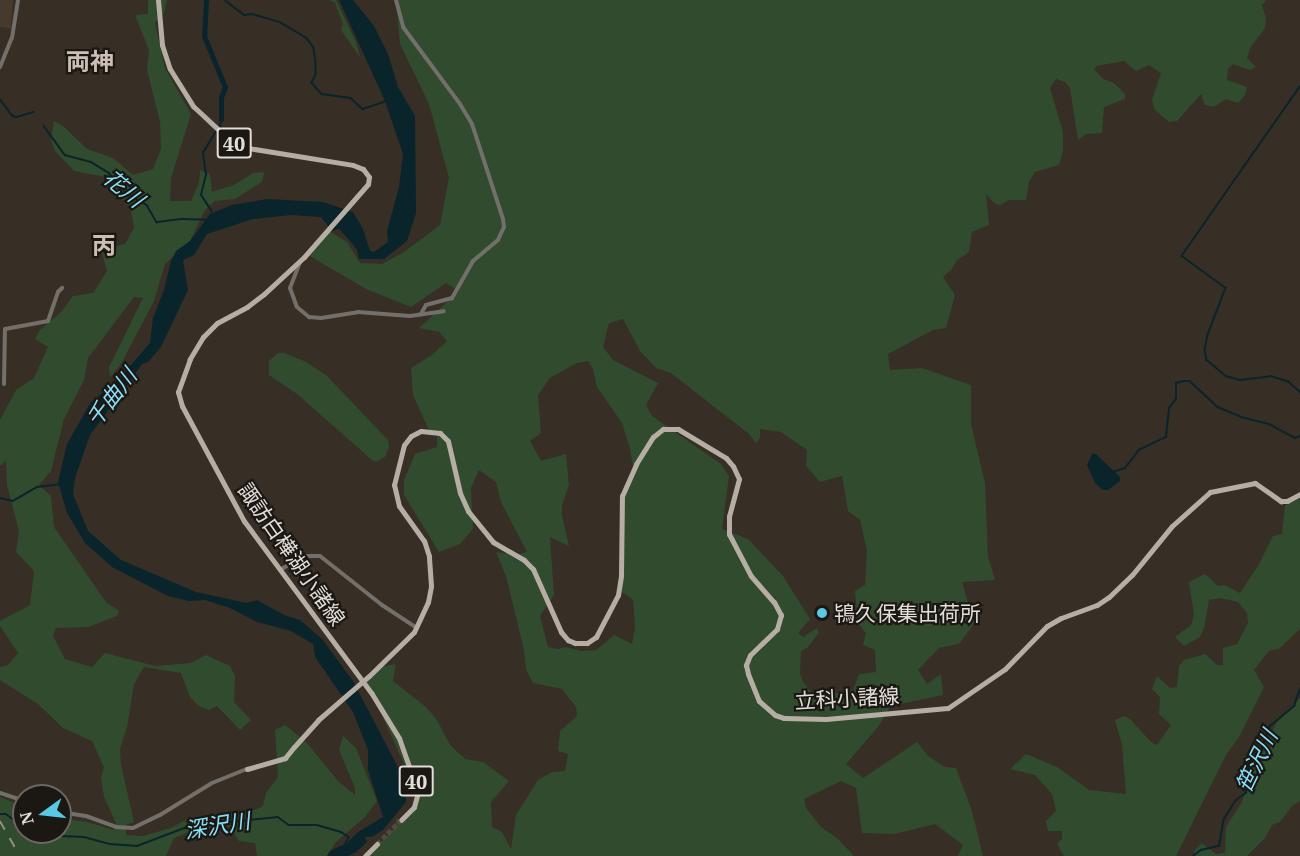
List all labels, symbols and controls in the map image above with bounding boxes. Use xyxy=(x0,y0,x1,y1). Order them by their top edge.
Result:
district label: 両神 xyxy=(66,47,114,75)
road number: 40 xyxy=(216,126,252,160)
water label: 花川 xyxy=(99,164,149,212)
district label: 丙 xyxy=(92,231,116,259)
water label: 千曲川 xyxy=(80,363,142,431)
street label: 諏訪白樺湖小諸線 xyxy=(233,478,351,630)
place label: 鴇久保集出荷所 xyxy=(834,600,981,626)
marker: 鴇久保集出荷所 xyxy=(815,606,829,620)
street label: 立科小諸線 xyxy=(794,683,900,713)
water label: 笹沢川 xyxy=(1230,726,1282,796)
road number: 40 xyxy=(398,764,434,798)
north arrow xyxy=(12,784,72,844)
water label: 深沢川 xyxy=(182,807,252,843)
text: N xyxy=(14,809,39,827)

